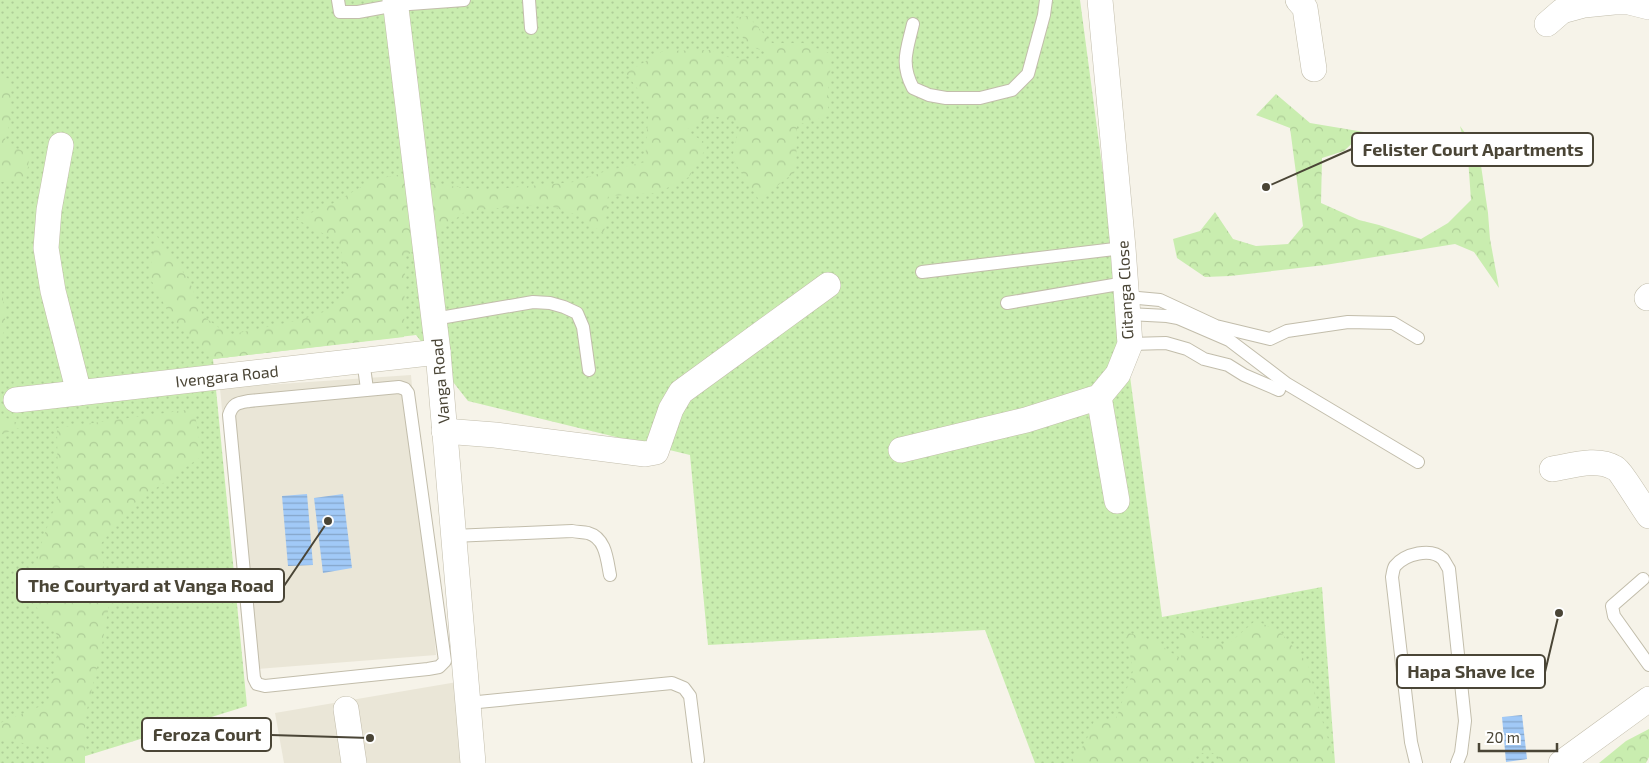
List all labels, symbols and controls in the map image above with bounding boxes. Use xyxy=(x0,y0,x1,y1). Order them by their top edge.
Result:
callout: Felister Court Apartments xyxy=(1352,133,1593,166)
text: Felister Court Apartments xyxy=(1362,138,1584,160)
street label: Gitanga Close xyxy=(1112,240,1137,340)
street label: Vanga Road xyxy=(426,338,453,424)
street label: Ivengara Road xyxy=(174,361,280,390)
callout: The Courtyard at Vanga Road xyxy=(17,569,284,602)
text: The Courtyard at Vanga Road xyxy=(28,574,274,596)
callout: Hapa Shave Ice xyxy=(1397,655,1545,688)
text: Hapa Shave Ice xyxy=(1407,660,1535,682)
callout: Feroza Court xyxy=(142,718,271,751)
scale bar xyxy=(1479,720,1556,752)
text: Feroza Court xyxy=(153,723,262,745)
text: 20 m xyxy=(1486,728,1520,746)

